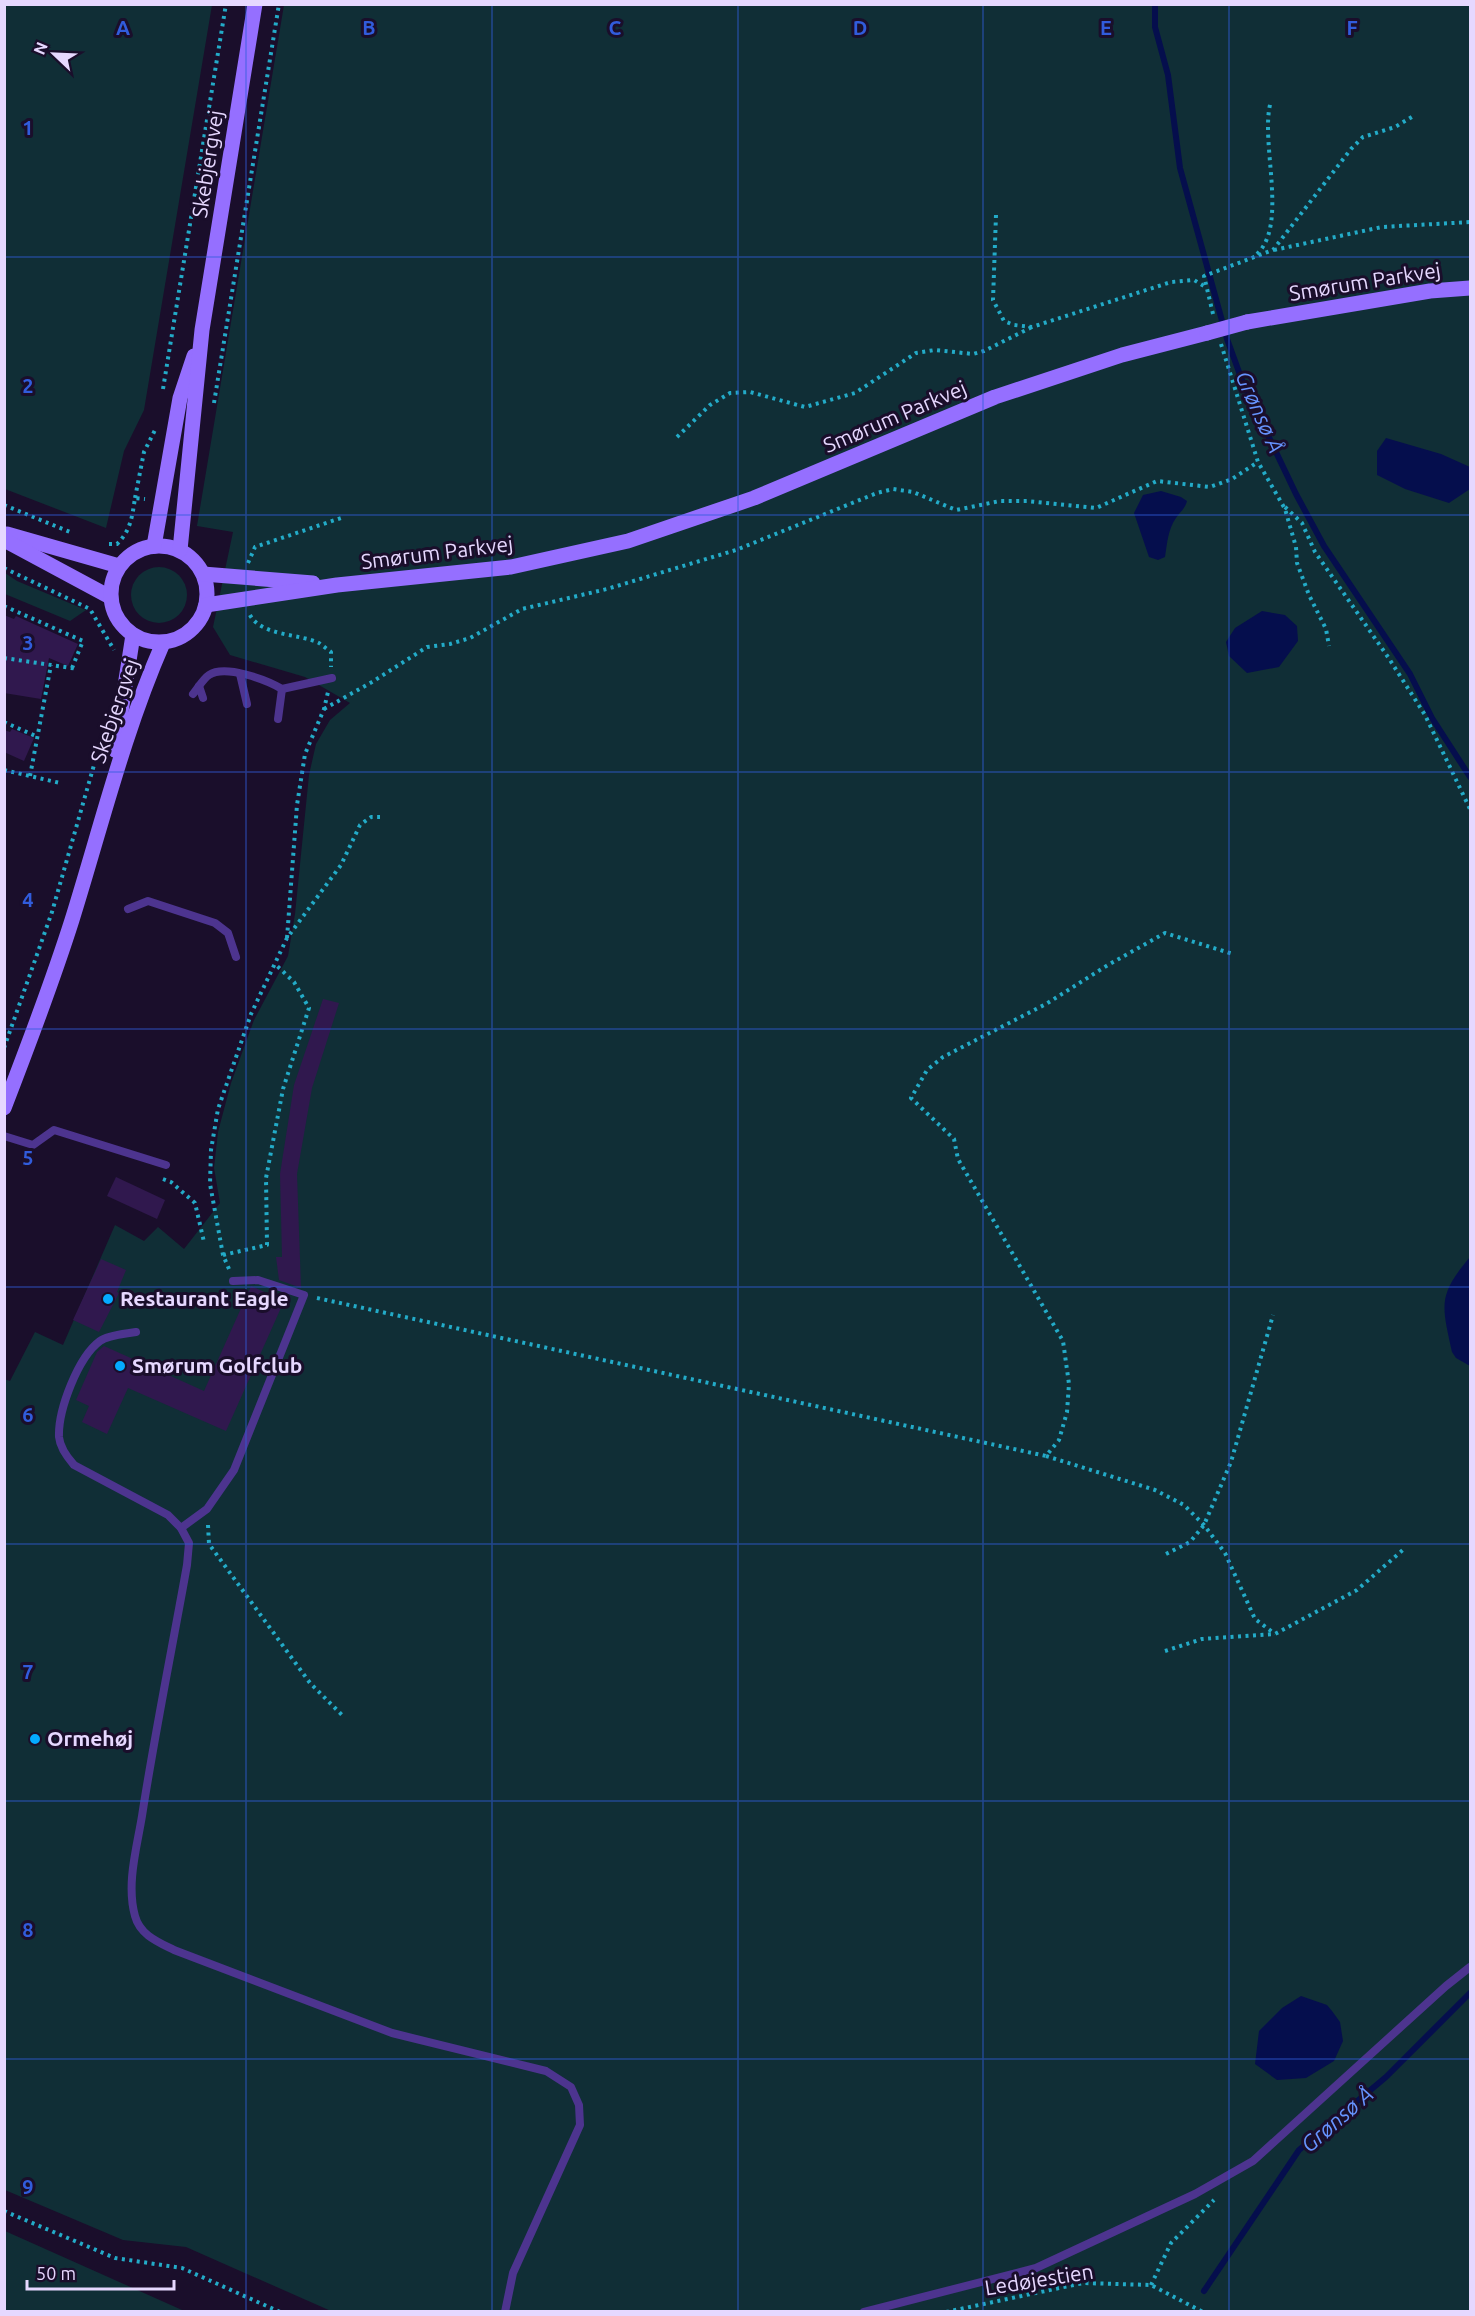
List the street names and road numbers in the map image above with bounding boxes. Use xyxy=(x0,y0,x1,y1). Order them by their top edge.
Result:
street label: Skebjergvej xyxy=(187,108,227,219)
street label: Smørum Parkvej xyxy=(1287,257,1442,305)
street label: Smørum Parkvej xyxy=(820,375,970,457)
street label: Smørum Parkvej xyxy=(360,531,514,573)
street label: Skebjergvej xyxy=(85,655,143,766)
street label: Ledøjestien xyxy=(983,2259,1095,2299)

